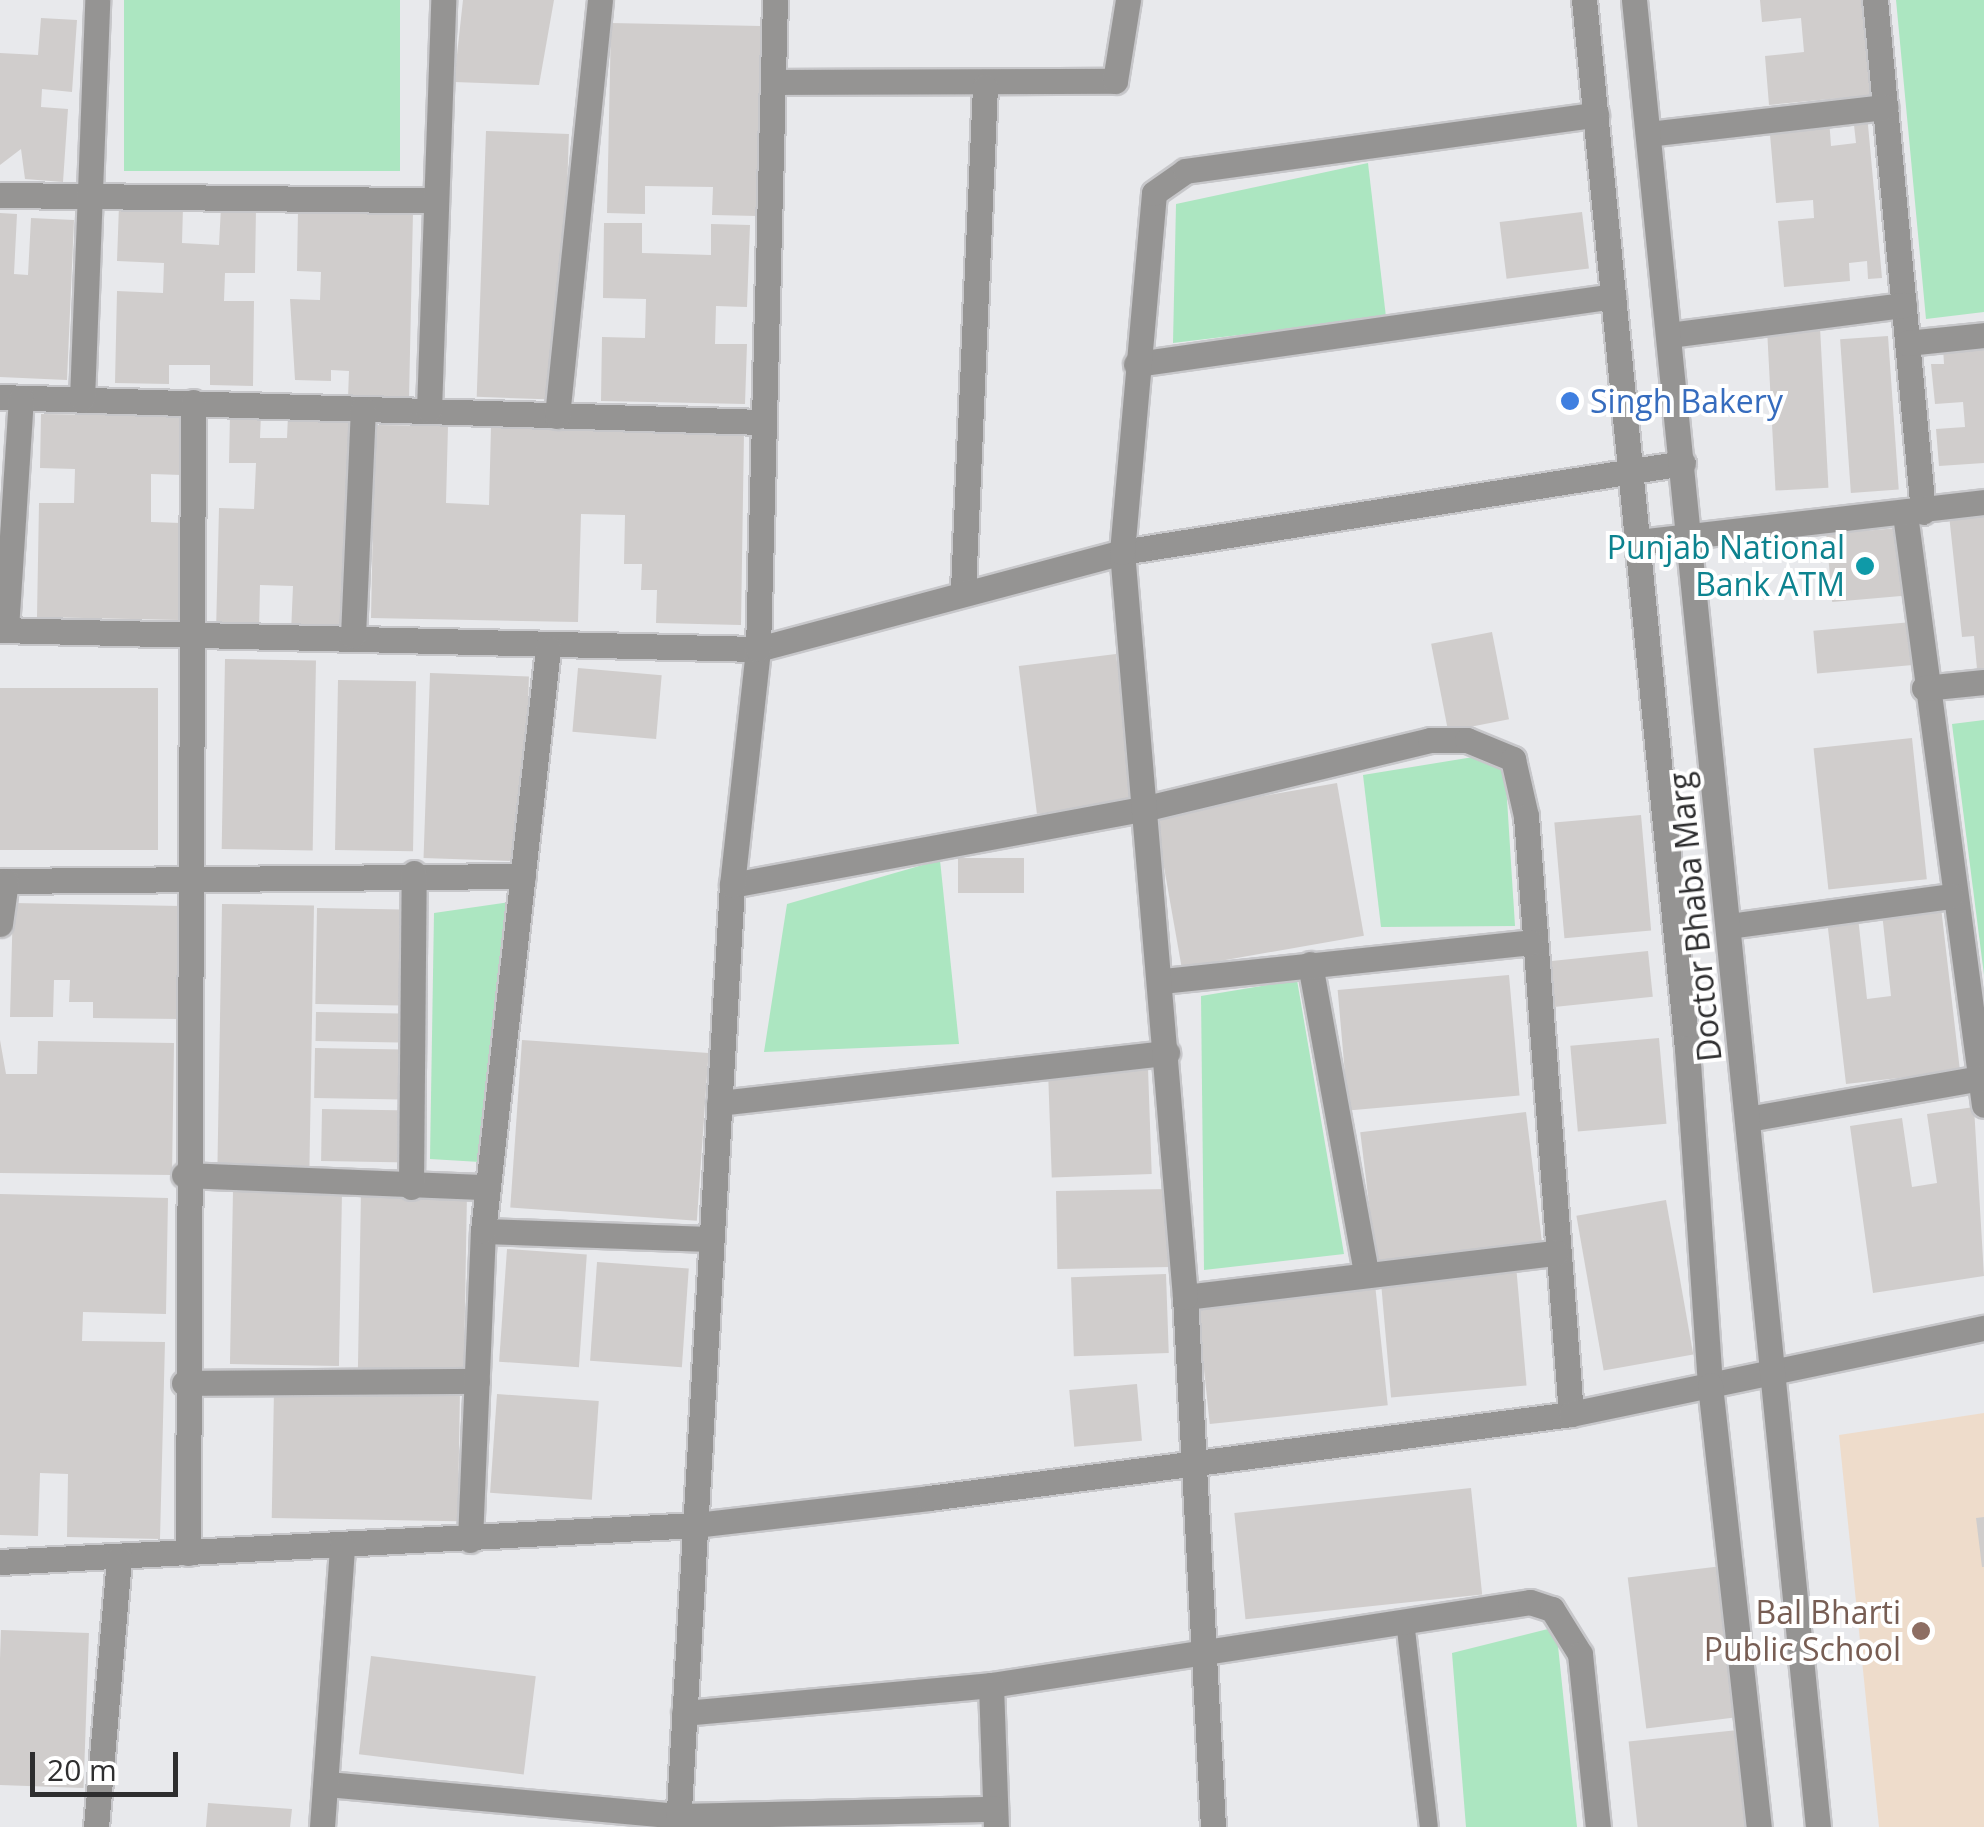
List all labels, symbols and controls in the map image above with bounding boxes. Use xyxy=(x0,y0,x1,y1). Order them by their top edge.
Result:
place label: Singh Bakery xyxy=(1590,382,1783,420)
marker: Singh Bakery xyxy=(1559,390,1581,412)
place label: Punjab National Bank ATM xyxy=(1607,529,1845,604)
marker: Punjab National Bank ATM xyxy=(1854,555,1876,577)
street label: Doctor Bhaba Marg xyxy=(1661,770,1729,1064)
place label: Bal Bharti Public School xyxy=(1704,1594,1901,1669)
marker: Bal Bharti Public School xyxy=(1910,1620,1932,1642)
scale bar xyxy=(35,1732,182,1794)
text: 20 m xyxy=(47,1749,117,1790)

